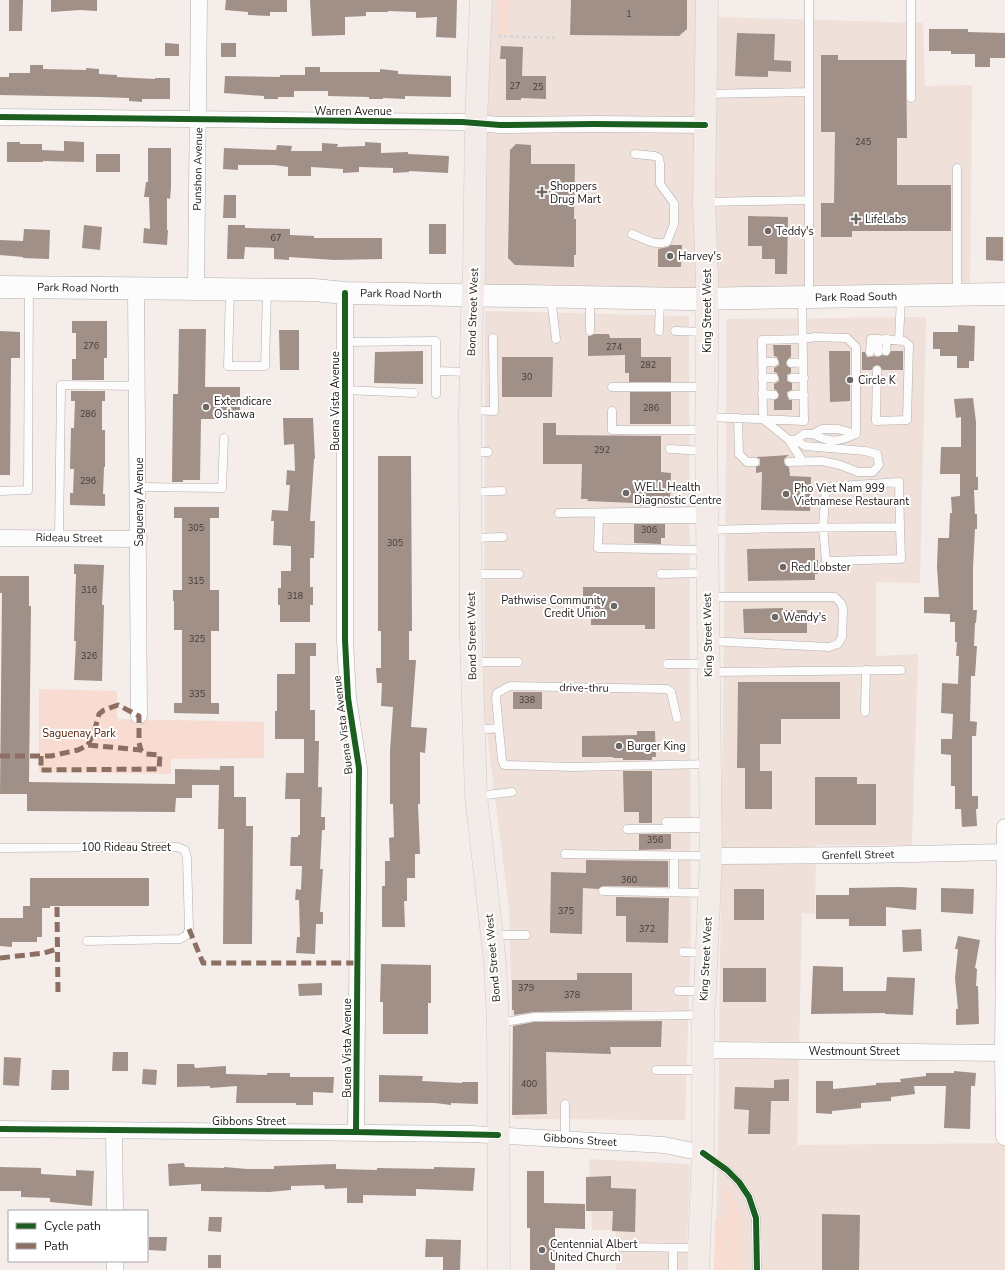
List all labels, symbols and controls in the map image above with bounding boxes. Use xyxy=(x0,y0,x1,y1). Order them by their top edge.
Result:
house number: 1 xyxy=(626,8,632,20)
house number: 27 xyxy=(510,80,520,92)
house number: 25 xyxy=(533,81,543,93)
street label: Warren Avenue xyxy=(314,104,392,119)
street label: Punshon Avenue xyxy=(190,127,206,211)
house number: 245 xyxy=(855,136,871,148)
place label: Shoppers Drug Mart xyxy=(550,179,601,207)
marker: Shoppers Drug Mart xyxy=(537,187,547,197)
place label: LifeLabs xyxy=(865,212,906,227)
marker: LifeLabs xyxy=(850,213,862,225)
place label: Teddy's xyxy=(776,224,814,239)
marker: Teddy's xyxy=(763,226,773,236)
house number: 67 xyxy=(271,232,281,244)
place label: Harvey's xyxy=(678,249,721,264)
marker: Harvey's xyxy=(665,251,675,261)
street label: Bond Street West xyxy=(464,267,482,356)
street label: King Street West xyxy=(700,269,715,353)
street label: Park Road North xyxy=(37,280,119,296)
street label: Park Road North xyxy=(360,286,442,302)
street label: Park Road South xyxy=(815,289,897,305)
house number: 276 xyxy=(83,340,99,352)
house number: 274 xyxy=(606,341,623,353)
street label: Buena Vista Avenue xyxy=(328,351,343,451)
house number: 282 xyxy=(640,359,656,371)
house number: 30 xyxy=(522,371,532,383)
place label: Circle K xyxy=(858,373,897,388)
marker: Circle K xyxy=(845,375,855,385)
place label: Extendicare Oshawa xyxy=(214,394,272,422)
marker: Extendicare Oshawa xyxy=(201,402,211,412)
house number: 286 xyxy=(643,402,659,414)
house number: 286 xyxy=(80,408,96,420)
house number: 292 xyxy=(594,444,610,456)
street label: Saguenay Avenue xyxy=(132,457,147,547)
house number: 296 xyxy=(80,475,96,487)
place label: WELL Health Diagnostic Centre xyxy=(634,480,722,508)
place label: Pho Viet Nam 999 Vietnamese Restaurant xyxy=(793,481,909,509)
marker: WELL Health Diagnostic Centre xyxy=(621,488,631,498)
marker: Pho Viet Nam 999 Vietnamese Restaurant xyxy=(781,489,791,499)
house number: 305 xyxy=(188,522,204,534)
house number: 306 xyxy=(641,524,657,536)
street label: Rideau Street xyxy=(35,530,103,546)
house number: 305 xyxy=(387,537,403,549)
place label: Red Lobster xyxy=(791,560,851,575)
marker: Red Lobster xyxy=(778,562,788,572)
house number: 315 xyxy=(188,575,204,587)
house number: 316 xyxy=(81,584,97,596)
house number: 318 xyxy=(287,590,303,602)
street label: Bond Street West xyxy=(464,592,480,680)
place label: Pathwise Community Credit Union xyxy=(501,593,606,621)
street label: King Street West xyxy=(700,593,716,677)
marker: Pathwise Community Credit Union xyxy=(609,601,619,611)
place label: Wendy's xyxy=(783,610,826,625)
marker: Wendy's xyxy=(770,612,780,622)
house number: 325 xyxy=(189,633,205,645)
house number: 326 xyxy=(81,650,97,662)
street label: Buena Vista Avenue xyxy=(329,674,357,775)
street label: drive-thru xyxy=(559,680,609,696)
house number: 335 xyxy=(189,688,205,700)
house number: 338 xyxy=(519,694,535,706)
park label: Saguenay Park xyxy=(42,726,116,741)
place label: Burger King xyxy=(627,739,686,754)
marker: Burger King xyxy=(614,741,624,751)
house number: 356 xyxy=(647,834,663,846)
street label: 100 Rideau Street xyxy=(81,840,171,855)
street label: Grenfell Street xyxy=(822,847,895,863)
house number: 360 xyxy=(621,874,637,886)
house number: 375 xyxy=(558,905,574,917)
street label: Bond Street West xyxy=(482,913,504,1003)
street label: King Street West xyxy=(696,916,716,1001)
house number: 372 xyxy=(639,923,655,935)
house number: 379 xyxy=(518,982,534,994)
house number: 378 xyxy=(564,989,580,1001)
street label: Buena Vista Avenue xyxy=(340,998,355,1098)
street label: Westmount Street xyxy=(808,1044,900,1059)
house number: 400 xyxy=(521,1078,537,1090)
street label: Gibbons Street xyxy=(212,1114,286,1129)
street label: Gibbons Street xyxy=(543,1130,618,1150)
legend xyxy=(8,1210,148,1262)
text: Cycle path xyxy=(44,1218,101,1234)
place label: Centennial Albert United Church xyxy=(550,1237,637,1265)
text: Path xyxy=(44,1238,69,1254)
marker: Centennial Albert United Church xyxy=(537,1245,547,1255)

